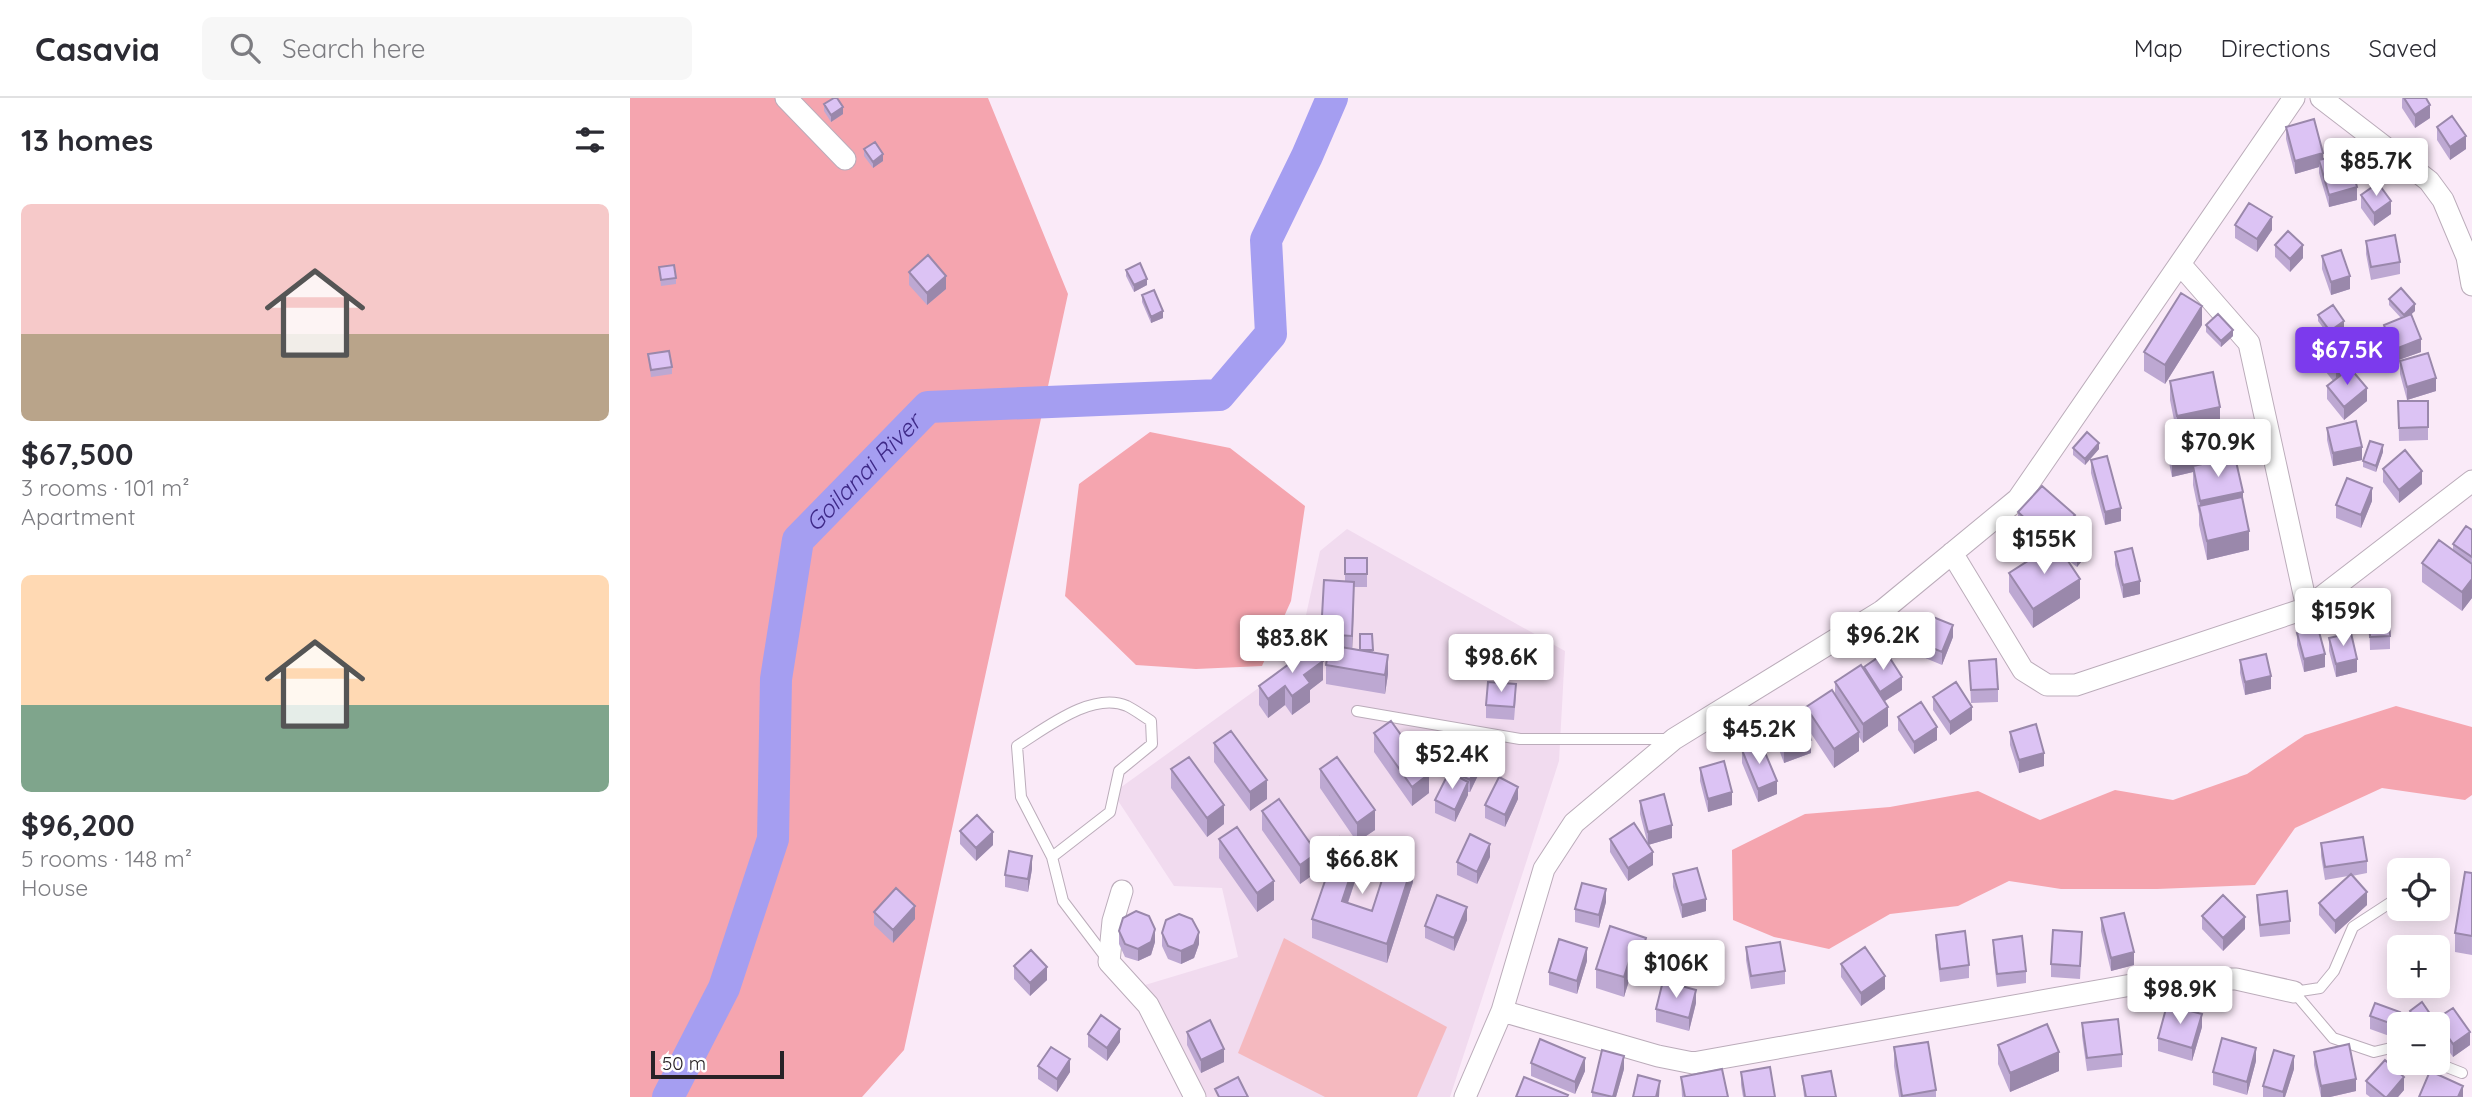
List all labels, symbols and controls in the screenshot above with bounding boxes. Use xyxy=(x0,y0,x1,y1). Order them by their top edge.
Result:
search box xyxy=(202,17,692,80)
text: Casavia xyxy=(35,28,160,69)
icon: search xyxy=(226,29,264,67)
text: Search here xyxy=(282,32,426,65)
text: Map xyxy=(2134,33,2183,63)
text: Directions xyxy=(2221,33,2331,63)
text: Saved xyxy=(2369,33,2437,63)
text: 13 homes xyxy=(21,121,153,159)
icon: filters xyxy=(571,121,609,159)
pin: $85.7K xyxy=(2319,139,2433,198)
text: $85.7K xyxy=(2340,146,2412,175)
icon: home xyxy=(252,250,378,376)
pin: $67.5K xyxy=(2290,328,2404,387)
text: $67.5K xyxy=(2311,335,2383,364)
water label: Goilanai River xyxy=(799,405,929,537)
pin: $70.9K xyxy=(2161,420,2275,479)
text: $70.9K xyxy=(2181,427,2255,456)
text: $67,500 xyxy=(21,435,133,473)
text: 3 rooms · 101 m² xyxy=(21,473,190,502)
text: Apartment xyxy=(21,502,135,531)
pin: $155K xyxy=(1995,517,2093,576)
text: $155K xyxy=(2012,524,2076,553)
pin: $159K xyxy=(2294,588,2392,648)
text: $159K xyxy=(2311,596,2375,625)
pin: $96.2K xyxy=(1826,612,1940,672)
pin: $83.8K xyxy=(1235,616,1349,675)
text: $96.2K xyxy=(1846,620,1920,649)
icon: home xyxy=(252,621,378,747)
text: $83.8K xyxy=(1256,623,1328,652)
pin: $98.6K xyxy=(1444,634,1558,694)
text: $98.6K xyxy=(1465,642,1537,671)
pin: $45.2K xyxy=(1702,706,1816,766)
text: $45.2K xyxy=(1722,714,1796,743)
pin: $52.4K xyxy=(1395,732,1509,791)
text: $52.4K xyxy=(1415,739,1489,768)
text: $96,200 xyxy=(21,806,135,844)
pin: $66.8K xyxy=(1305,836,1419,896)
text: 5 rooms · 148 m² xyxy=(21,844,192,873)
text: $66.8K xyxy=(1326,844,1398,873)
map controls xyxy=(2387,858,2450,1075)
button: locate xyxy=(2387,858,2450,921)
text: House xyxy=(21,873,88,902)
button: + xyxy=(2387,935,2450,998)
pin: $106K xyxy=(1627,940,1725,1000)
text: $106K xyxy=(1644,948,1708,977)
pin: $98.9K xyxy=(2123,967,2237,1026)
text: $98.9K xyxy=(2143,974,2217,1003)
button: − xyxy=(2387,1012,2450,1075)
scale bar xyxy=(651,1048,784,1080)
text: 50 m xyxy=(662,1051,706,1075)

